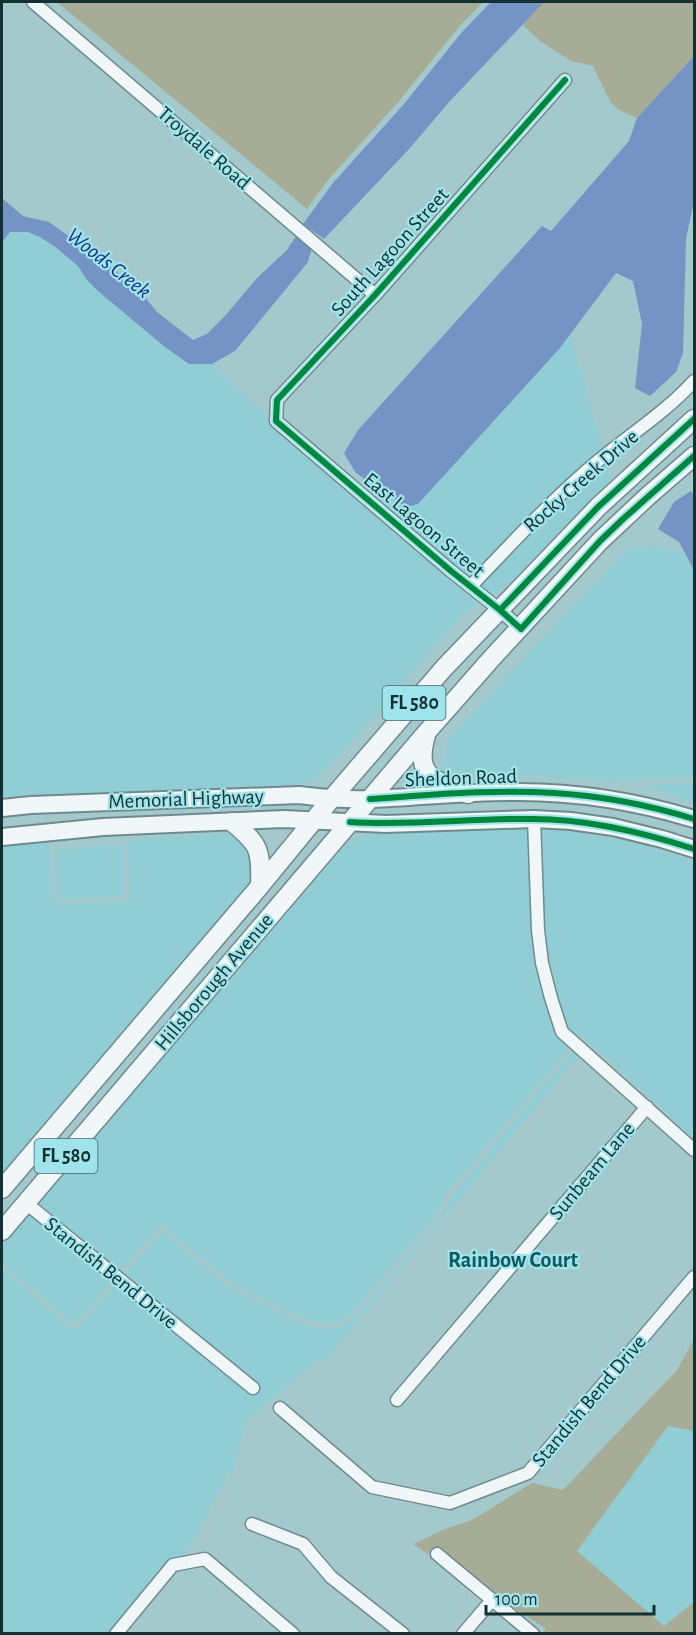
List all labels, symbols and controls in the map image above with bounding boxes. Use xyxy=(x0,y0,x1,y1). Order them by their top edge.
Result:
street label: Troydale Road xyxy=(154,102,254,194)
street label: South Lagoon Street xyxy=(327,184,453,320)
water label: Woods Creek xyxy=(63,224,155,302)
street label: Rocky Creek Drive xyxy=(520,426,642,536)
street label: East Lagoon Street xyxy=(360,469,488,581)
road number: FL 580 xyxy=(382,686,446,720)
street label: Sheldon Road xyxy=(404,766,518,790)
street label: Memorial Highway xyxy=(108,786,264,812)
street label: Hillsborough Avenue xyxy=(151,909,277,1055)
street label: Sunbeam Lane xyxy=(545,1118,639,1224)
road number: FL 580 xyxy=(34,1139,98,1173)
street label: Standish Bend Drive xyxy=(40,1213,182,1333)
district label: Rainbow Court xyxy=(448,1249,579,1271)
street label: Standish Bend Drive xyxy=(528,1331,650,1471)
scale bar xyxy=(486,1578,654,1616)
text: 100 m xyxy=(495,1591,538,1609)

